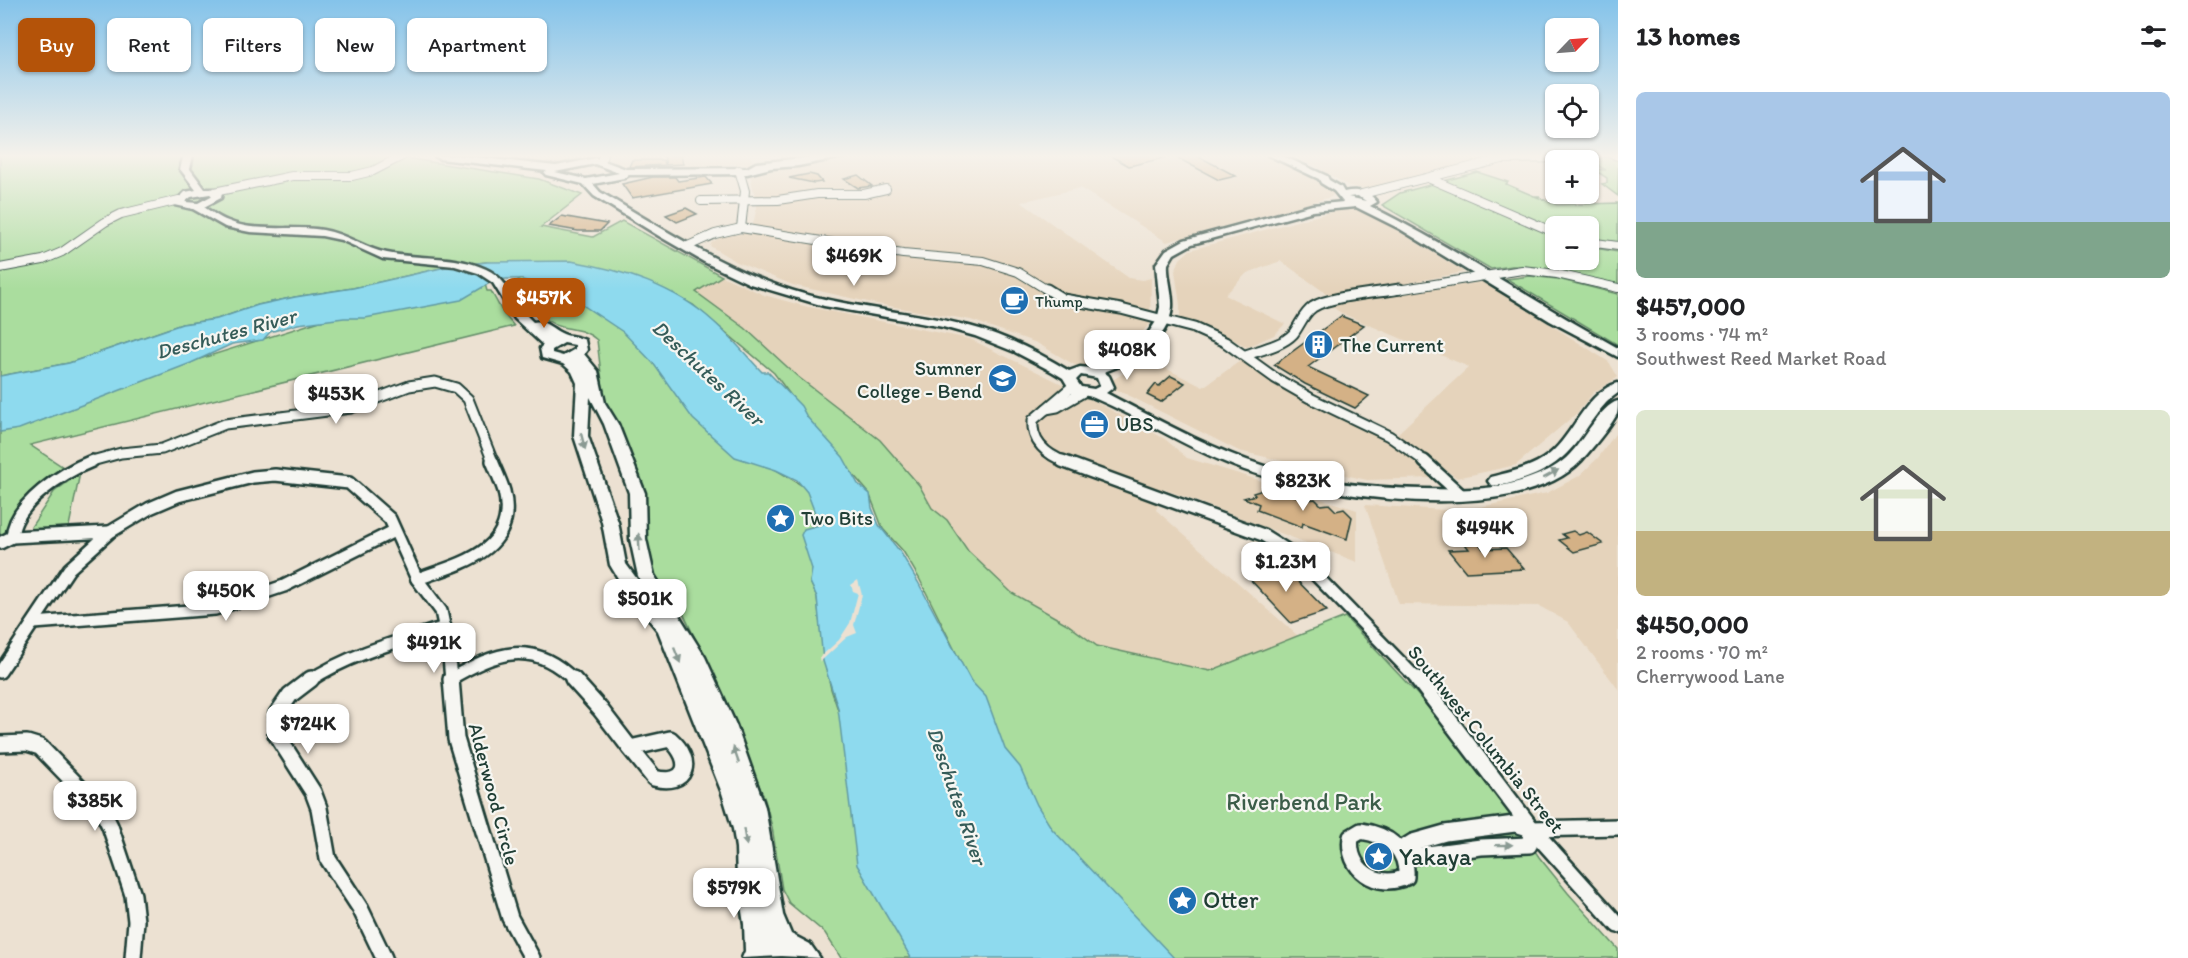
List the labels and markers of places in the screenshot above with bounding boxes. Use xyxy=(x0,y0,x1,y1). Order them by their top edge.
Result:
pin: $469K xyxy=(812,236,896,287)
pin: $457K xyxy=(502,278,586,329)
cafe icon: Thump xyxy=(998,285,1030,317)
place label: Thump xyxy=(1035,292,1083,311)
building icon: The Current xyxy=(1303,329,1335,361)
pin: $408K xyxy=(1085,330,1169,381)
place label: The Current xyxy=(1340,333,1444,357)
place label: Sumner College - Bend xyxy=(857,356,982,403)
school or university icon: Sumner College - Bend xyxy=(987,363,1019,395)
pin: $453K xyxy=(294,374,378,425)
office icon: UBS xyxy=(1079,408,1111,440)
place label: UBS xyxy=(1116,412,1153,436)
pin: $823K xyxy=(1261,461,1345,512)
place icon: Two Bits xyxy=(764,502,796,534)
place label: Two Bits xyxy=(801,506,873,530)
pin: $494K xyxy=(1443,508,1527,559)
pin: $1.23M xyxy=(1237,542,1335,593)
pin: $450K xyxy=(184,571,268,622)
pin: $501K xyxy=(603,579,687,630)
pin: $491K xyxy=(392,623,476,674)
pin: $724K xyxy=(266,704,350,755)
pin: $385K xyxy=(53,781,137,832)
place icon: Yakaya xyxy=(1362,841,1394,873)
place label: Yakaya xyxy=(1399,842,1472,871)
pin: $579K xyxy=(692,868,776,919)
place icon: Otter xyxy=(1166,884,1198,916)
place label: Otter xyxy=(1203,885,1259,914)

